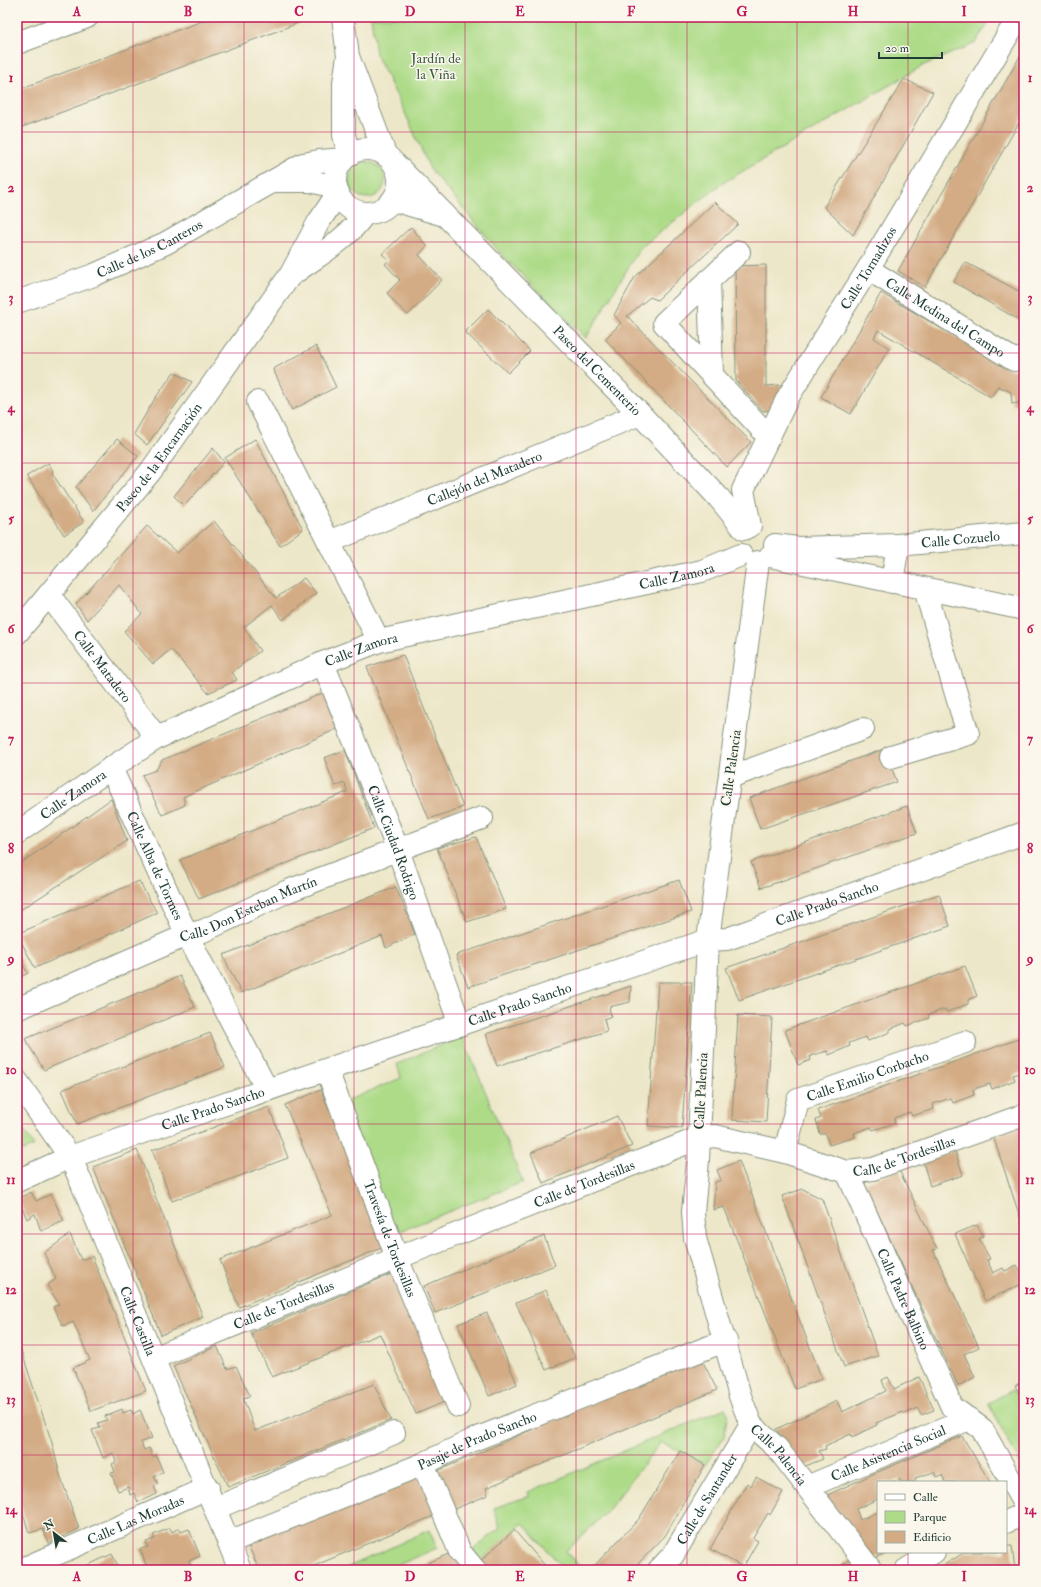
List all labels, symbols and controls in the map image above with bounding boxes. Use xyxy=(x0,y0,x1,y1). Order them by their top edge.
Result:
text: A xyxy=(72,4,82,20)
text: B xyxy=(184,4,192,20)
text: C xyxy=(294,4,304,20)
text: D xyxy=(405,4,416,20)
text: E xyxy=(515,4,525,20)
text: F xyxy=(627,4,636,20)
text: G xyxy=(737,4,748,20)
text: H xyxy=(848,4,859,20)
text: I xyxy=(961,4,967,20)
scale bar xyxy=(879,34,942,60)
text: 20 m xyxy=(885,41,910,56)
park label: Jardín de la Viña xyxy=(410,50,461,83)
text: 1 xyxy=(9,70,14,86)
text: 1 xyxy=(1028,70,1033,86)
text: 2 xyxy=(8,180,15,196)
text: 2 xyxy=(1027,180,1034,196)
street label: Calle de los Canteros xyxy=(94,215,206,281)
street label: Calle Tornadizos xyxy=(836,223,900,313)
street label: Calle Medina del Campo xyxy=(882,274,1008,361)
text: 3 xyxy=(9,290,14,306)
text: 3 xyxy=(1028,290,1033,306)
street label: Paseo del Cementerio xyxy=(549,322,645,419)
street label: Paseo de la Encarnación xyxy=(112,399,205,515)
text: 4 xyxy=(6,400,15,416)
text: 4 xyxy=(1025,400,1034,416)
street label: Callejón del Matadero xyxy=(424,447,545,509)
text: 5 xyxy=(8,511,14,527)
text: 5 xyxy=(1027,511,1033,527)
street label: Calle Cozuelo xyxy=(920,527,1001,551)
street label: Calle Zamora xyxy=(637,558,717,593)
text: 6 xyxy=(8,621,16,637)
text: 6 xyxy=(1027,621,1035,637)
street label: Calle Matadero xyxy=(70,627,136,706)
street label: Calle Zamora xyxy=(322,629,399,670)
street label: Calle Palencia xyxy=(717,728,745,807)
text: 7 xyxy=(8,731,15,747)
text: 7 xyxy=(1027,731,1034,747)
street label: Calle Zamora xyxy=(37,765,110,823)
street label: Calle Ciudad Rodrigo xyxy=(364,783,424,902)
street label: Calle Alba de Tormes xyxy=(123,808,188,923)
text: 8 xyxy=(8,841,14,857)
text: 8 xyxy=(1027,841,1033,857)
street label: Calle Don Esteban Martín xyxy=(177,872,319,946)
street label: Calle Prado Sancho xyxy=(773,877,881,930)
text: 9 xyxy=(6,951,15,967)
text: 9 xyxy=(1025,951,1034,967)
street label: Calle Prado Sancho xyxy=(466,979,574,1029)
street label: Calle Emilio Corbacho xyxy=(804,1047,931,1105)
street label: Calle Palencia xyxy=(690,1052,712,1130)
text: 10 xyxy=(5,1062,17,1078)
text: 10 xyxy=(1024,1062,1036,1078)
street label: Calle Prado Sancho xyxy=(159,1083,267,1134)
street label: Calle de Tordesillas xyxy=(852,1132,958,1180)
street label: Calle de Tordesillas xyxy=(531,1156,637,1211)
text: 11 xyxy=(6,1172,16,1188)
text: 11 xyxy=(1025,1172,1035,1188)
street label: Travesía de Tordesillas xyxy=(360,1178,421,1300)
street label: Calle Padre Balbino xyxy=(874,1246,934,1353)
street label: Calle de Tordesillas xyxy=(231,1276,336,1333)
text: 12 xyxy=(5,1282,17,1298)
text: 12 xyxy=(1024,1282,1036,1298)
street label: Calle Castilla xyxy=(116,1283,160,1358)
text: 13 xyxy=(6,1392,16,1408)
text: 13 xyxy=(1025,1392,1035,1408)
street label: Pasaje de Prado Sancho xyxy=(415,1407,539,1474)
street label: Calle Palencia xyxy=(747,1420,811,1489)
street label: Calle Asistencia Social xyxy=(828,1421,949,1485)
street label: Calle de Santander xyxy=(673,1449,741,1548)
legend xyxy=(877,1481,1007,1553)
text: Calle xyxy=(913,1490,938,1505)
street label: Calle Las Moradas xyxy=(84,1491,187,1548)
text: 14 xyxy=(5,1502,18,1518)
text: 14 xyxy=(1024,1502,1037,1518)
text: Parque xyxy=(913,1510,947,1525)
north arrow xyxy=(34,1513,74,1553)
text: N xyxy=(41,1516,58,1533)
text: Edificio xyxy=(913,1530,951,1545)
text: A xyxy=(72,1569,82,1585)
text: B xyxy=(184,1569,192,1585)
text: C xyxy=(294,1569,304,1585)
text: D xyxy=(405,1569,416,1585)
text: E xyxy=(515,1569,525,1585)
text: F xyxy=(627,1569,636,1585)
text: G xyxy=(737,1569,748,1585)
text: H xyxy=(848,1569,859,1585)
text: I xyxy=(961,1569,967,1585)

